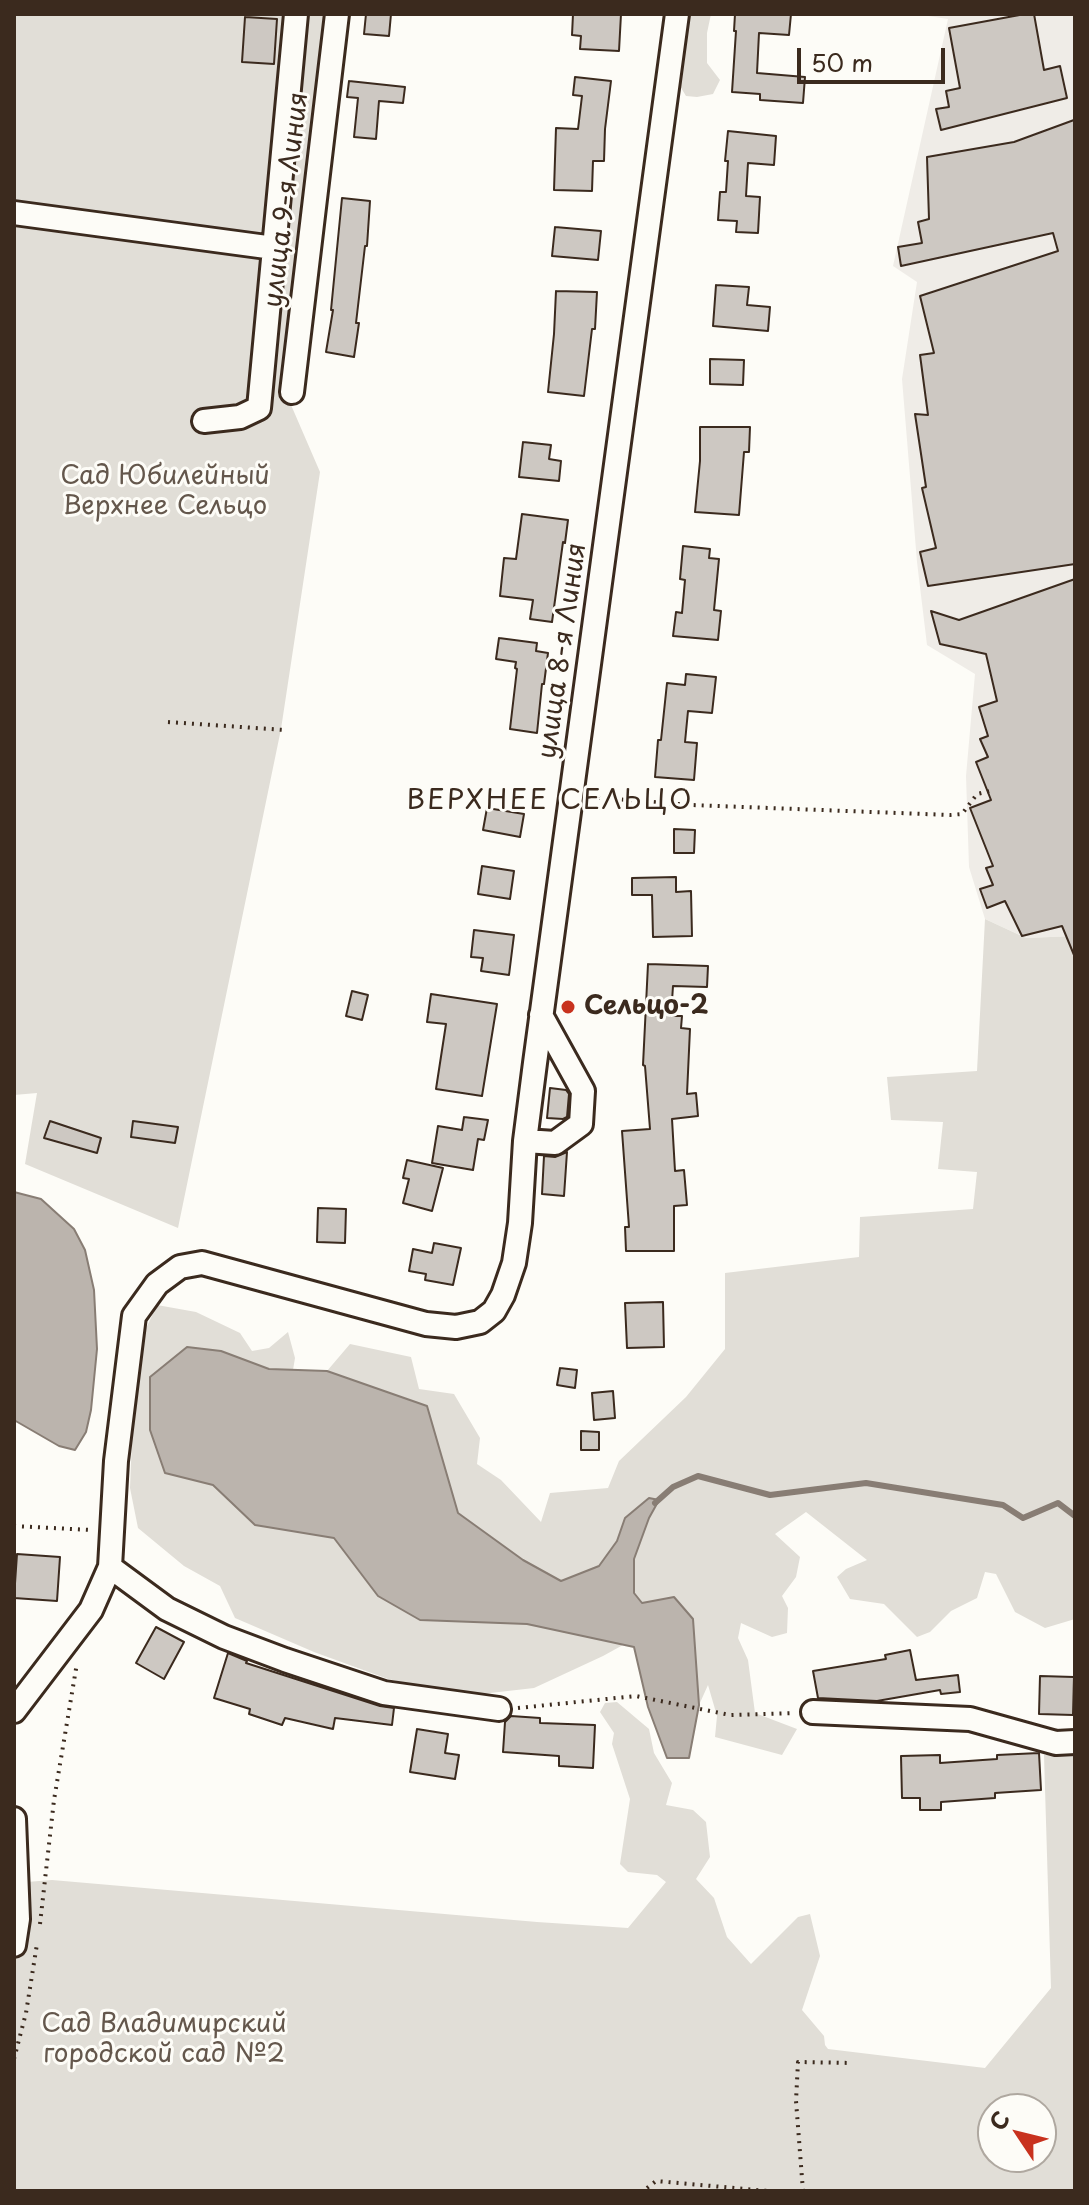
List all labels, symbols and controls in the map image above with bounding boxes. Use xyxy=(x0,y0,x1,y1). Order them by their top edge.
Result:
scale bar xyxy=(801,32,949,82)
text: 50 m xyxy=(811,44,873,80)
street label: улица 9-я Линия xyxy=(258,91,316,309)
park label: Сад Юбилейный Верхнее Сельцо xyxy=(60,461,270,522)
street label: улица 8-я Линия xyxy=(532,541,594,761)
district label: ВЕРХНЕЕ СЕЛЬЦО xyxy=(406,784,694,818)
place label: Сельцо-2 xyxy=(584,991,708,1023)
marker: Сельцо-2 xyxy=(559,998,577,1016)
park label: Сад Владимирский городской сад №2 xyxy=(41,2009,287,2070)
north arrow xyxy=(977,2093,1057,2173)
text: С xyxy=(980,2104,1017,2136)

